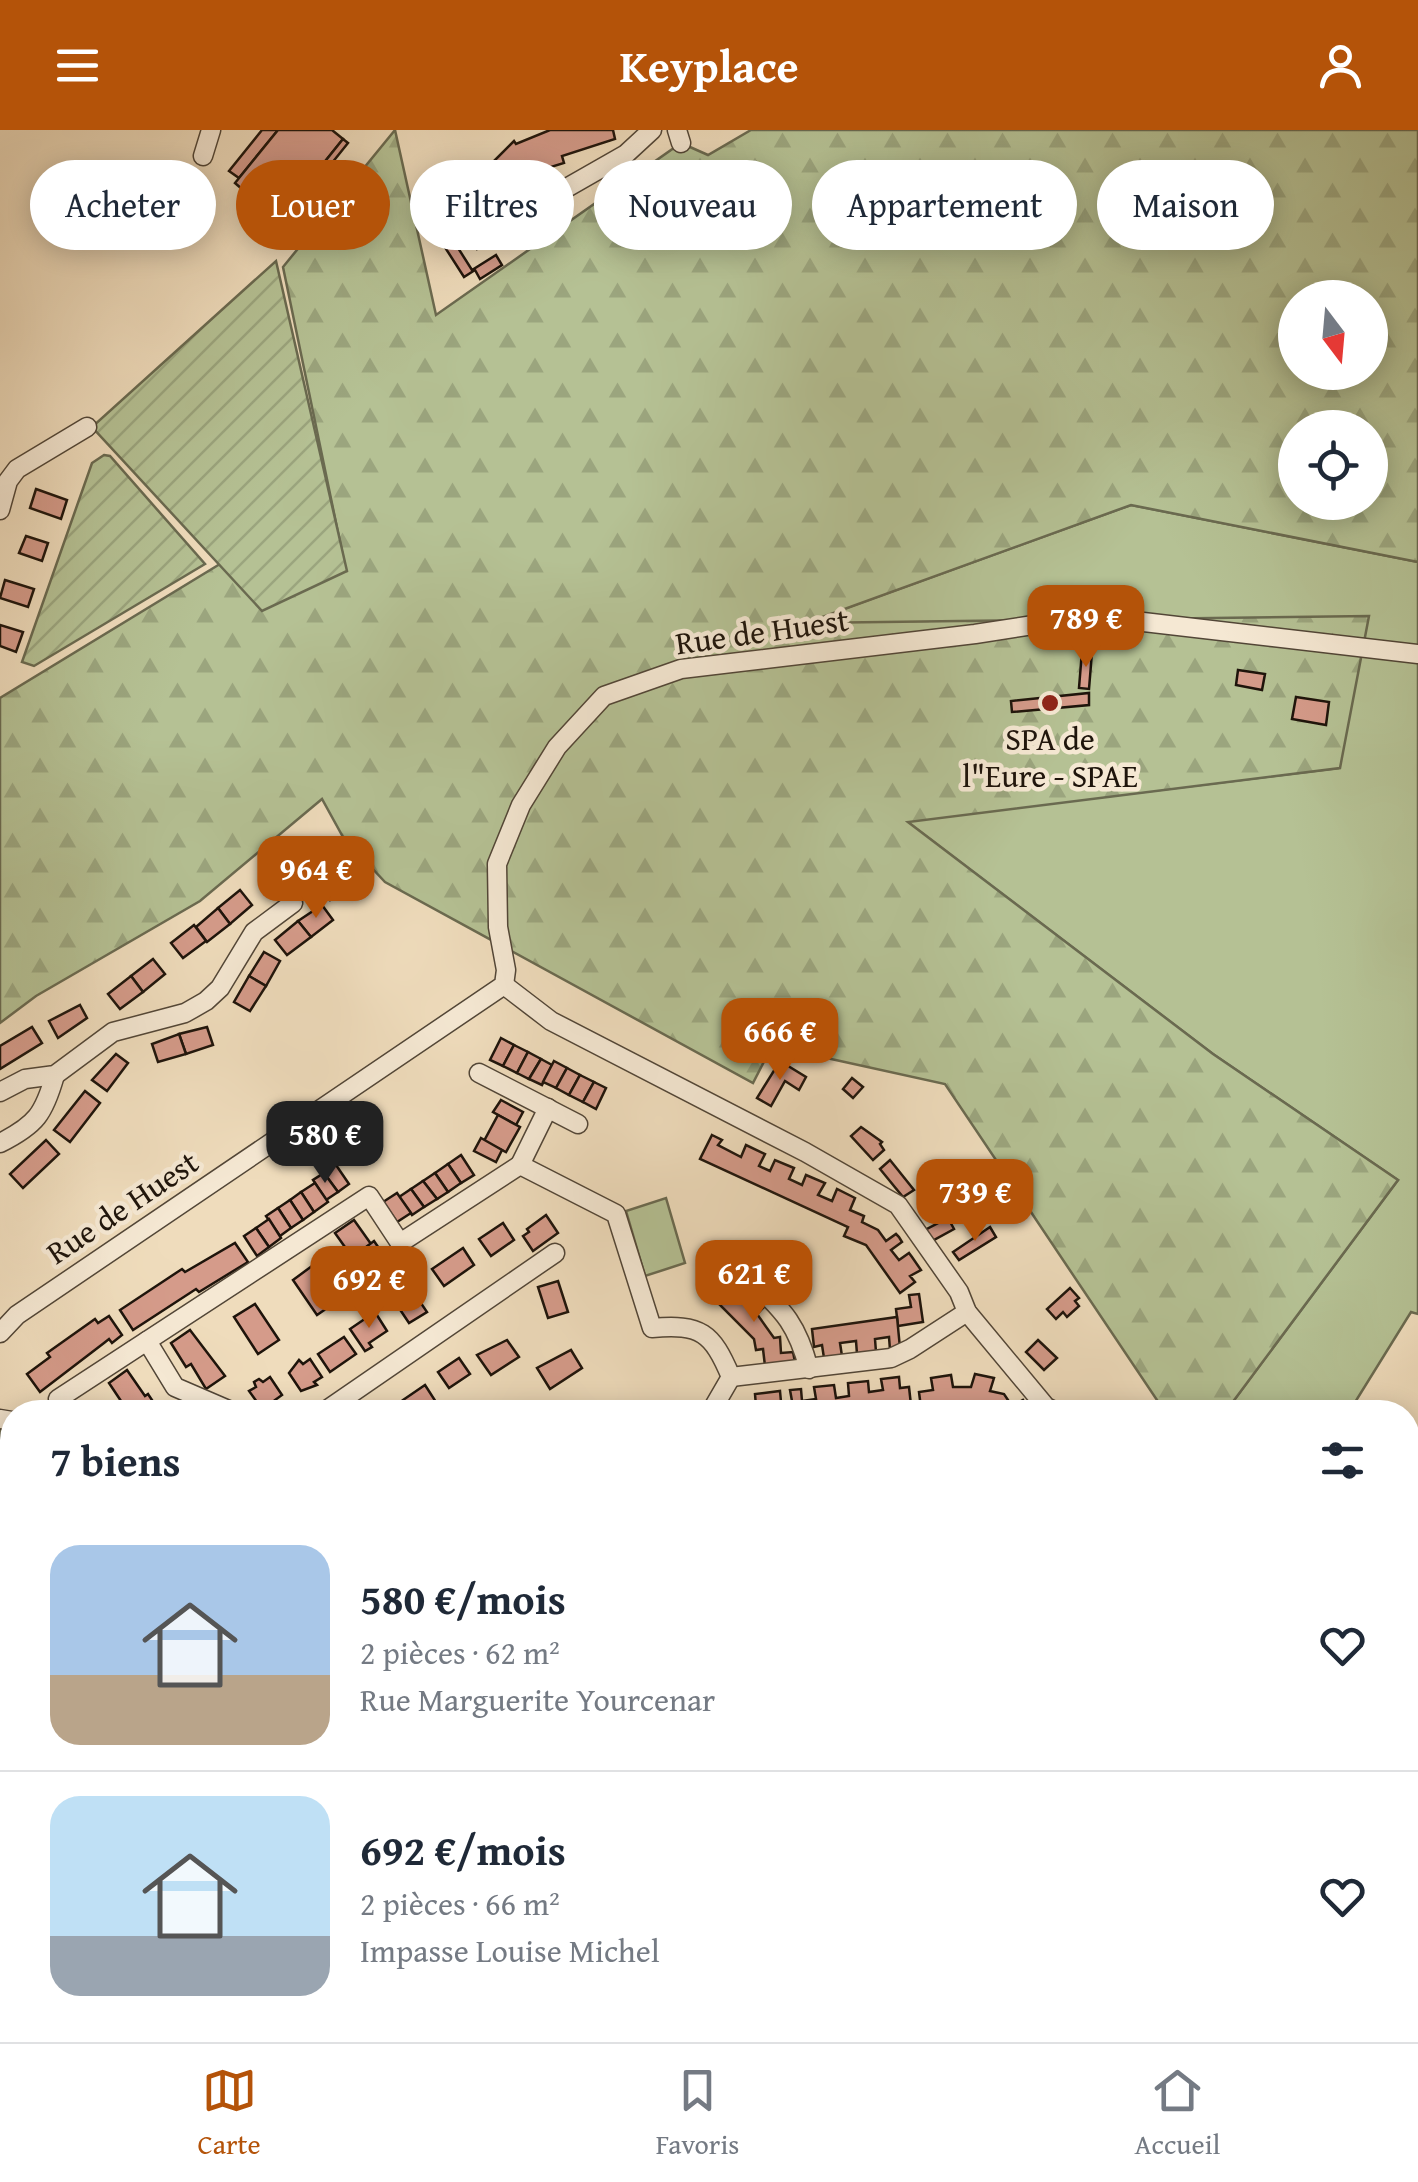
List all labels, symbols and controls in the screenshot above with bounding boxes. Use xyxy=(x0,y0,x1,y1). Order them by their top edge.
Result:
text: Keyplace xyxy=(619,33,799,98)
icon: menu xyxy=(50,38,105,93)
icon: person xyxy=(1313,38,1368,93)
chip: Acheter xyxy=(30,160,216,250)
chip: Louer xyxy=(236,160,390,250)
chip: Filtres xyxy=(410,160,574,250)
chip: Nouveau xyxy=(594,160,792,250)
chip: Appartement xyxy=(812,160,1077,250)
chip: Maison xyxy=(1097,160,1274,250)
north arrow xyxy=(1278,280,1388,390)
map controls xyxy=(1278,280,1388,520)
button: locate xyxy=(1278,410,1388,520)
pin: 789 € xyxy=(1016,585,1156,670)
text: 789 € xyxy=(1049,594,1123,641)
street label: Rue de Huest xyxy=(672,596,852,666)
marker: SPA de l"Eure - SPAE xyxy=(1039,692,1061,714)
place label: SPA de l"Eure - SPAE xyxy=(962,715,1138,799)
pin: 964 € xyxy=(246,836,386,921)
text: 964 € xyxy=(279,845,353,892)
pin: 666 € xyxy=(710,998,850,1083)
text: 666 € xyxy=(743,1007,817,1054)
pin: 580 € xyxy=(255,1101,395,1186)
text: 580 € xyxy=(288,1110,362,1157)
street label: Rue de Huest xyxy=(37,1139,207,1275)
pin: 739 € xyxy=(905,1159,1045,1244)
text: 739 € xyxy=(938,1168,1012,1215)
pin: 621 € xyxy=(684,1240,824,1325)
pin: 692 € xyxy=(299,1246,439,1331)
text: 621 € xyxy=(717,1249,791,1296)
text: 692 € xyxy=(332,1255,406,1302)
text: 7 biens xyxy=(50,1430,181,1491)
icon: filters xyxy=(1315,1433,1370,1488)
text: 580 €/mois xyxy=(360,1568,566,1629)
icon: home xyxy=(130,1585,250,1705)
icon: heart xyxy=(1315,1618,1370,1673)
text: 2 pièces · 62 m² xyxy=(360,1629,560,1676)
text: Rue Marguerite Yourcenar xyxy=(360,1676,715,1723)
text: 692 €/mois xyxy=(360,1819,566,1880)
icon: home xyxy=(130,1836,250,1956)
icon: heart xyxy=(1315,1869,1370,1924)
text: 2 pièces · 66 m² xyxy=(360,1880,560,1927)
text: Impasse Louise Michel xyxy=(360,1927,660,1974)
tab: Carte xyxy=(198,2063,261,2164)
tab: Favoris xyxy=(656,2063,739,2164)
tab: Accueil xyxy=(1135,2063,1220,2164)

